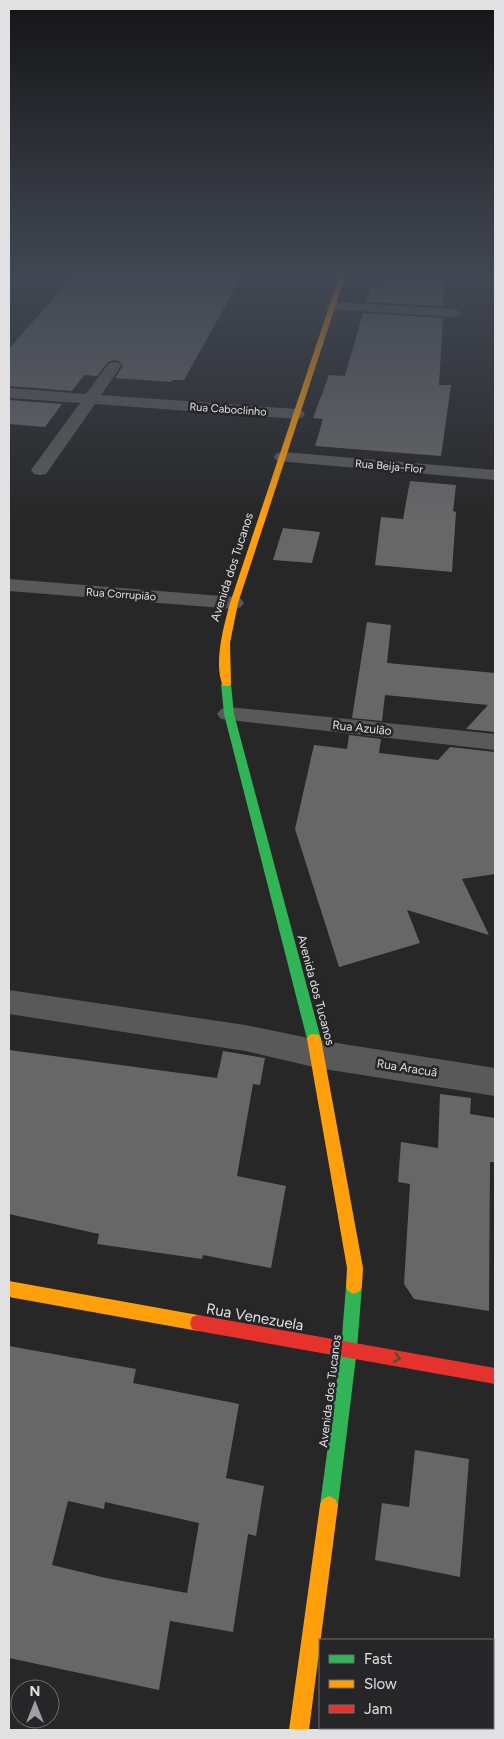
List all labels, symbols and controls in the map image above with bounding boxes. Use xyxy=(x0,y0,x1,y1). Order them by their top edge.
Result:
street label: Rua Caboclinho xyxy=(189,400,267,419)
street label: Rua Beija-Flor xyxy=(354,457,424,476)
street label: Avenida dos Tucanos xyxy=(208,511,256,623)
street label: Rua Corrupião xyxy=(85,586,156,603)
street label: Rua Azulão xyxy=(332,718,392,738)
street label: Avenida dos Tucanos xyxy=(295,933,338,1047)
street label: Rua Aracuã xyxy=(376,1056,438,1080)
street label: Rua Venezuela xyxy=(205,1300,305,1334)
street label: Avenida dos Tucanos xyxy=(316,1333,344,1448)
one-way arrow xyxy=(393,1352,402,1363)
legend xyxy=(319,1639,494,1729)
text: Fast xyxy=(364,1650,393,1668)
text: Slow xyxy=(364,1675,397,1693)
north arrow xyxy=(10,1679,60,1729)
text: N xyxy=(30,1683,40,1700)
text: Jam xyxy=(364,1700,392,1718)

